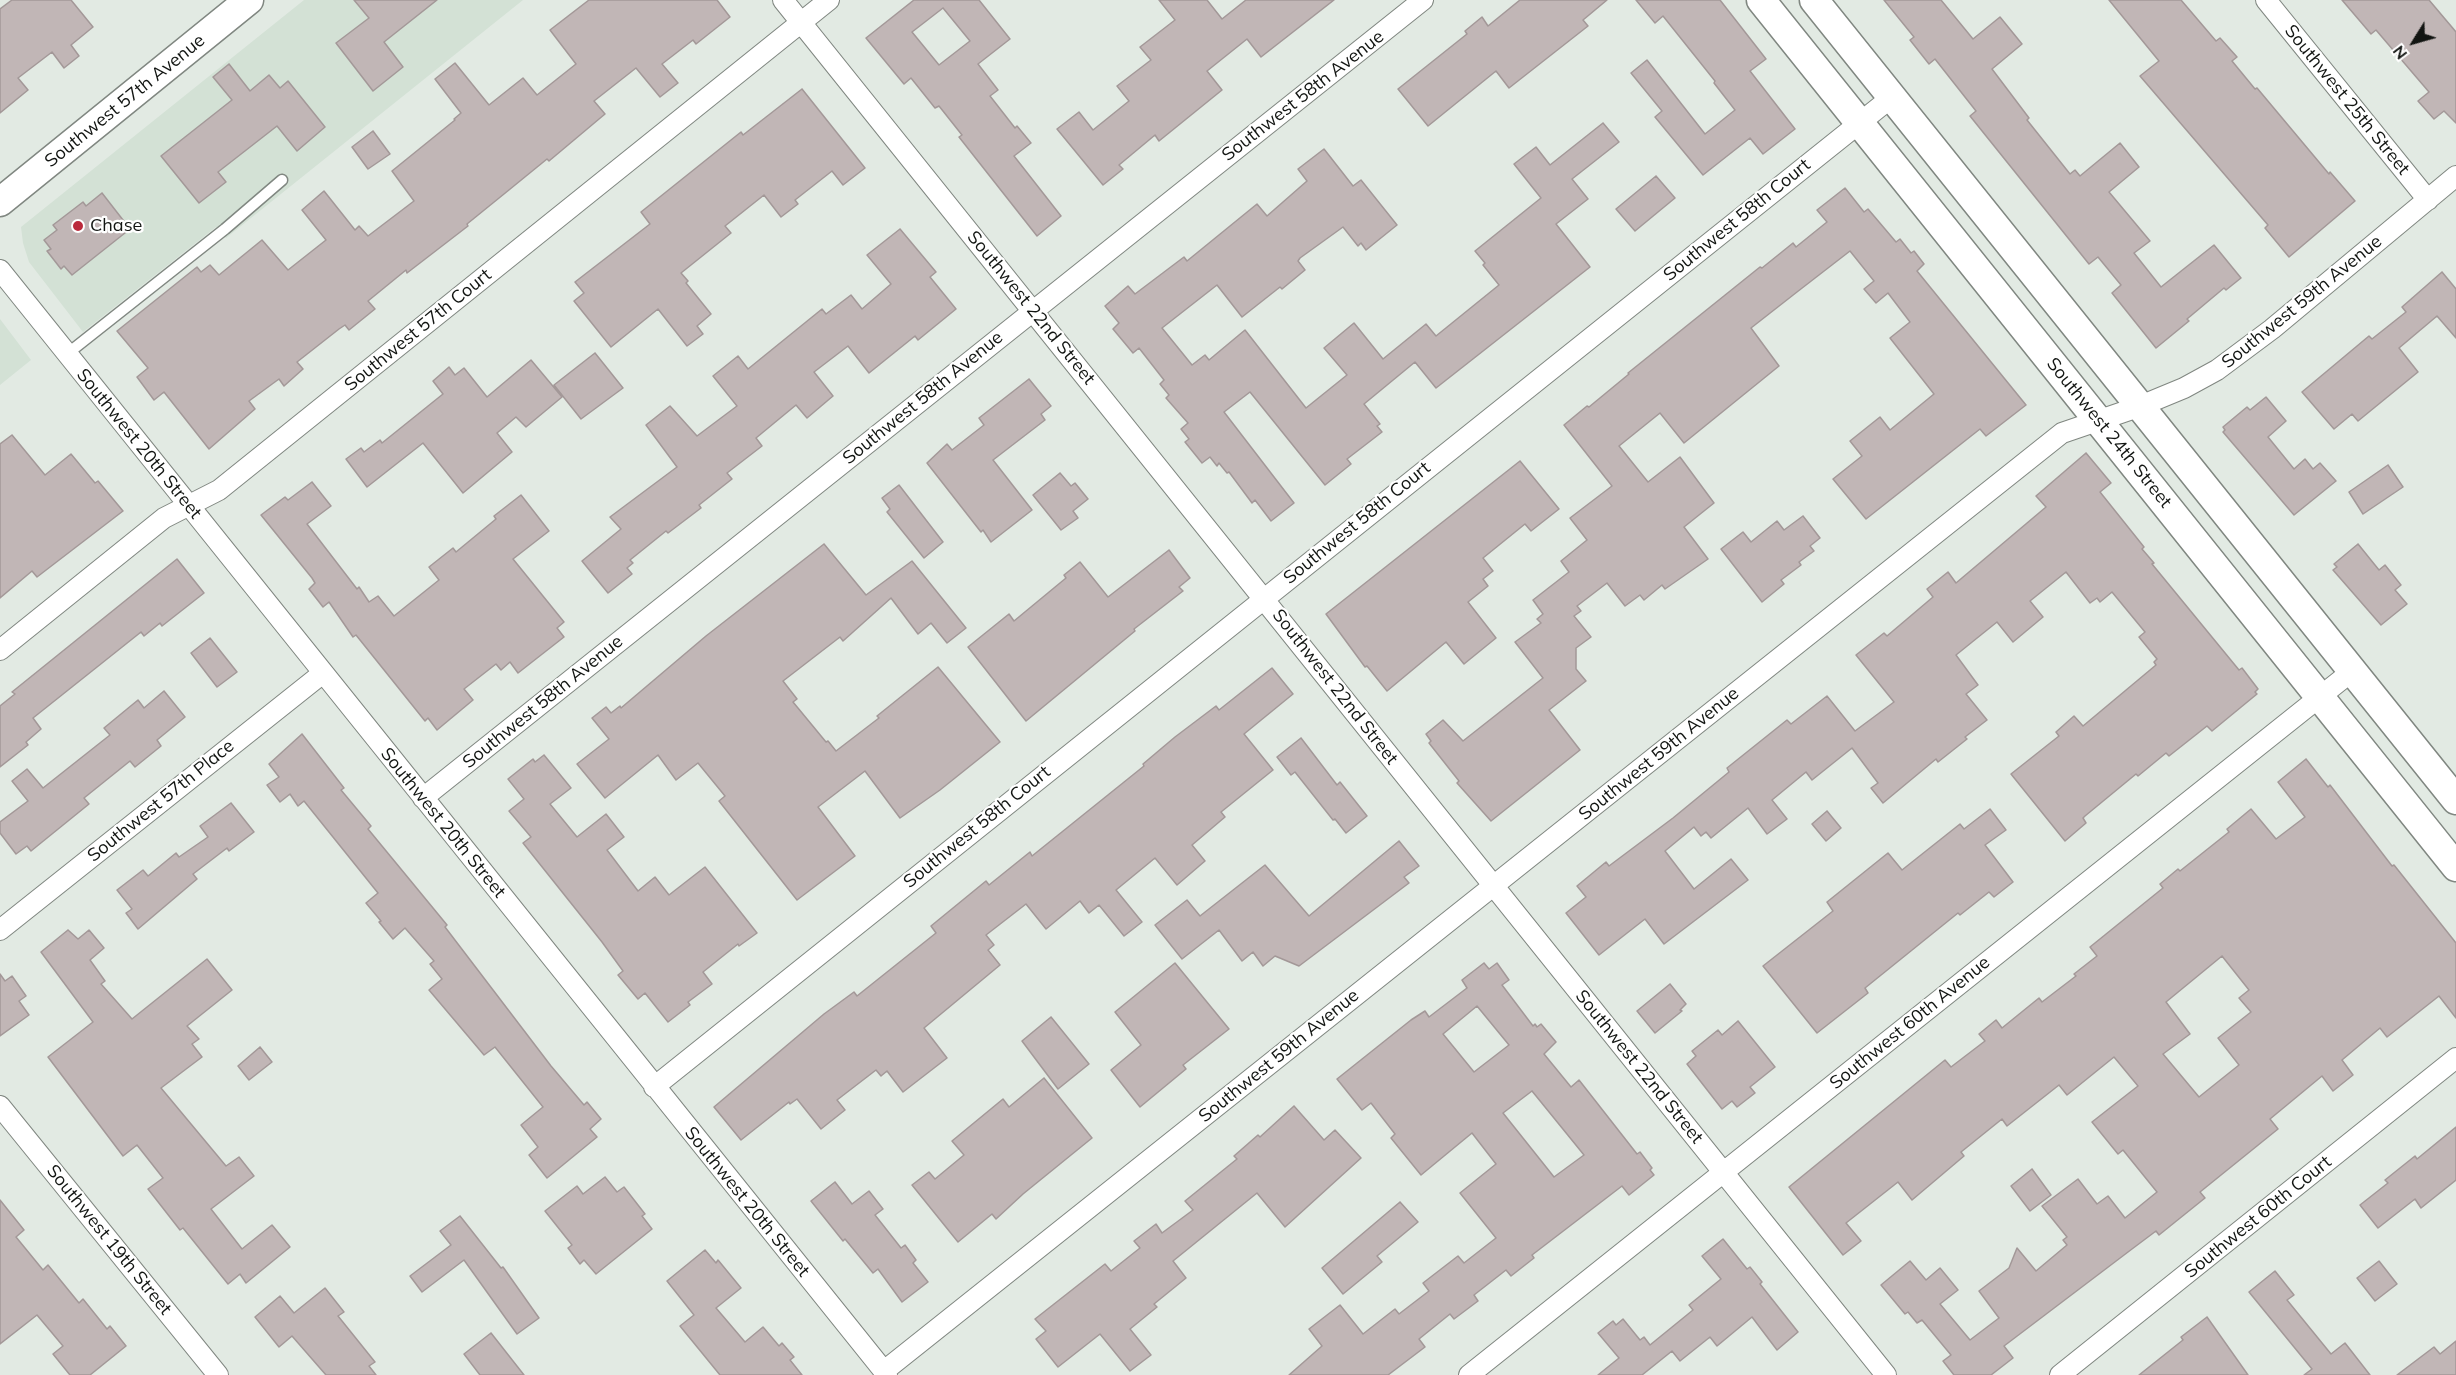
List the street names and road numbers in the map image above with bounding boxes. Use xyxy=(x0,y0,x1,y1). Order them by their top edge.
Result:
street label: Southwest 25th Street xyxy=(2280,21,2414,179)
street label: Southwest 58th Avenue xyxy=(1218,26,1388,166)
street label: Southwest 57th Avenue xyxy=(41,30,209,172)
street label: Southwest 58th Court xyxy=(1659,154,1815,286)
street label: Southwest 22nd Street xyxy=(962,227,1100,389)
street label: Southwest 59th Avenue xyxy=(2218,231,2386,373)
street label: Southwest 57th Court xyxy=(340,264,496,396)
street label: Southwest 58th Avenue xyxy=(839,327,1007,469)
street label: Southwest 24th Street xyxy=(2042,354,2176,512)
street label: Southwest 20th Street xyxy=(72,365,206,523)
street label: Southwest 58th Court xyxy=(1279,457,1435,589)
street label: Southwest 22nd Street xyxy=(1268,605,1402,769)
street label: Southwest 58th Avenue xyxy=(459,631,627,773)
street label: Southwest 59th Avenue xyxy=(1575,683,1743,825)
street label: Southwest 57th Place xyxy=(83,735,239,867)
street label: Southwest 20th Street xyxy=(376,744,510,902)
street label: Southwest 58th Court xyxy=(899,761,1055,893)
street label: Southwest 60th Avenue xyxy=(1826,952,1994,1094)
street label: Southwest 59th Avenue xyxy=(1195,985,1363,1127)
street label: Southwest 22nd Street xyxy=(1570,986,1708,1148)
street label: Southwest 20th Street xyxy=(680,1123,814,1281)
street label: Southwest 60th Court xyxy=(2180,1151,2336,1283)
street label: Southwest 19th Street xyxy=(42,1161,176,1319)

